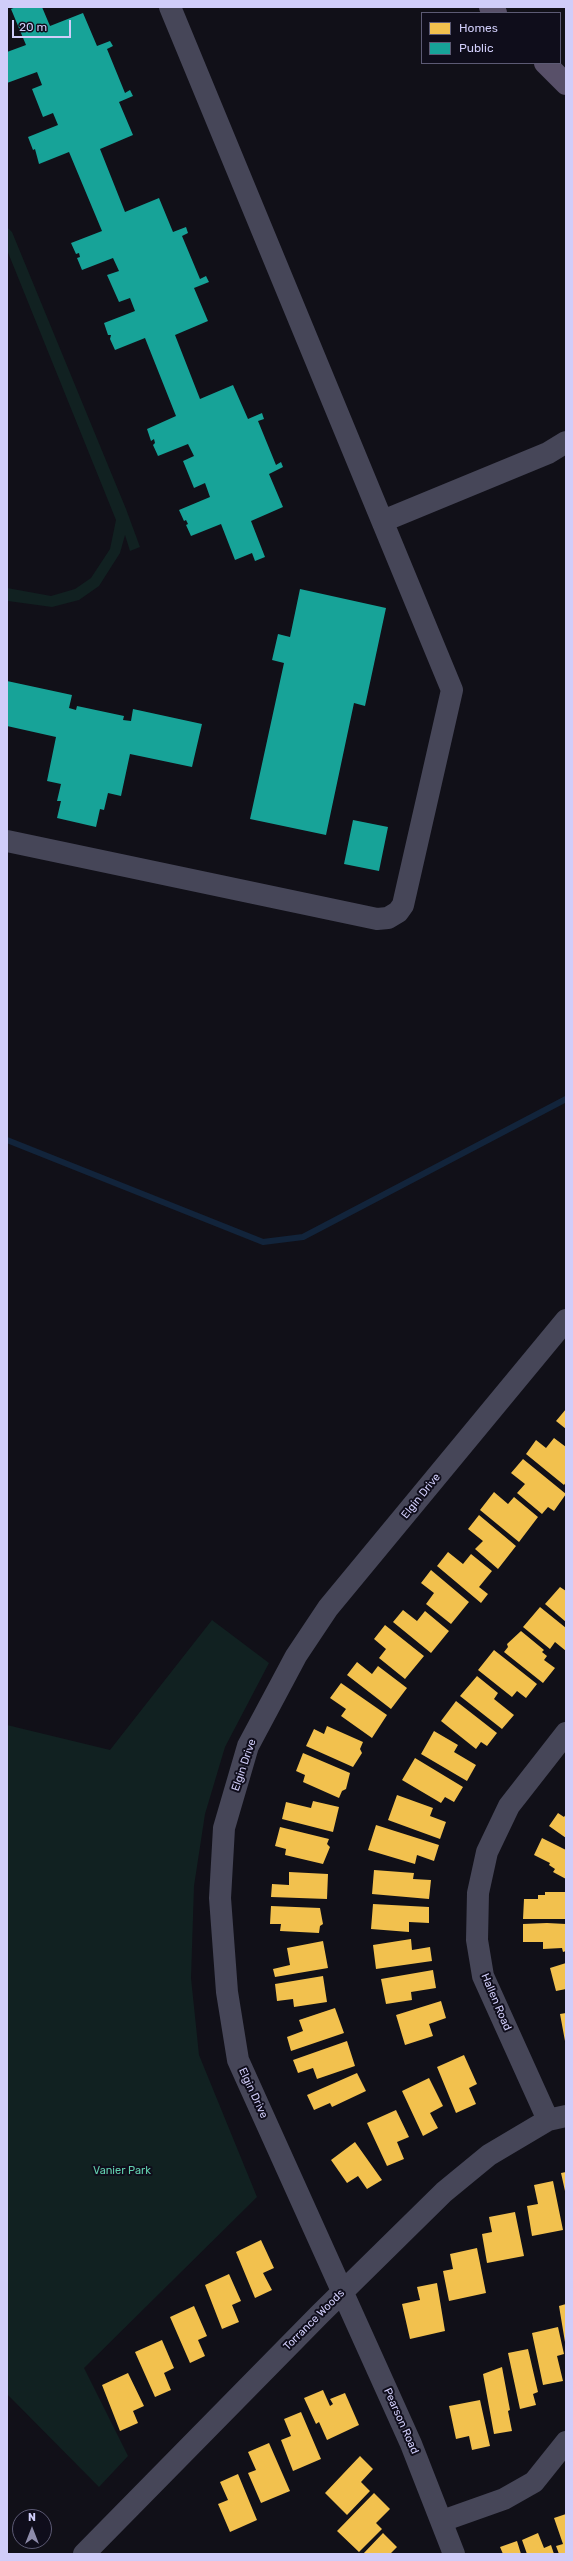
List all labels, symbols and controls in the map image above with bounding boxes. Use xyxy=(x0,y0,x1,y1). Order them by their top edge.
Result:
scale bar xyxy=(14,12,73,38)
legend xyxy=(421,12,561,64)
text: 20 m xyxy=(19,20,47,34)
text: Homes xyxy=(459,21,498,35)
text: Public xyxy=(459,41,494,55)
street label: Elgin Drive xyxy=(399,1471,443,1521)
street label: Elgin Drive xyxy=(229,1737,259,1793)
street label: Hallen Road xyxy=(478,1971,514,2033)
street label: Elgin Drive xyxy=(236,2066,270,2120)
park label: Vanier Park xyxy=(93,2164,151,2178)
street label: Torrance Woods xyxy=(281,2287,347,2353)
street label: Pearson Road xyxy=(381,2386,421,2456)
north arrow xyxy=(12,2509,52,2549)
text: N xyxy=(28,2511,36,2524)

